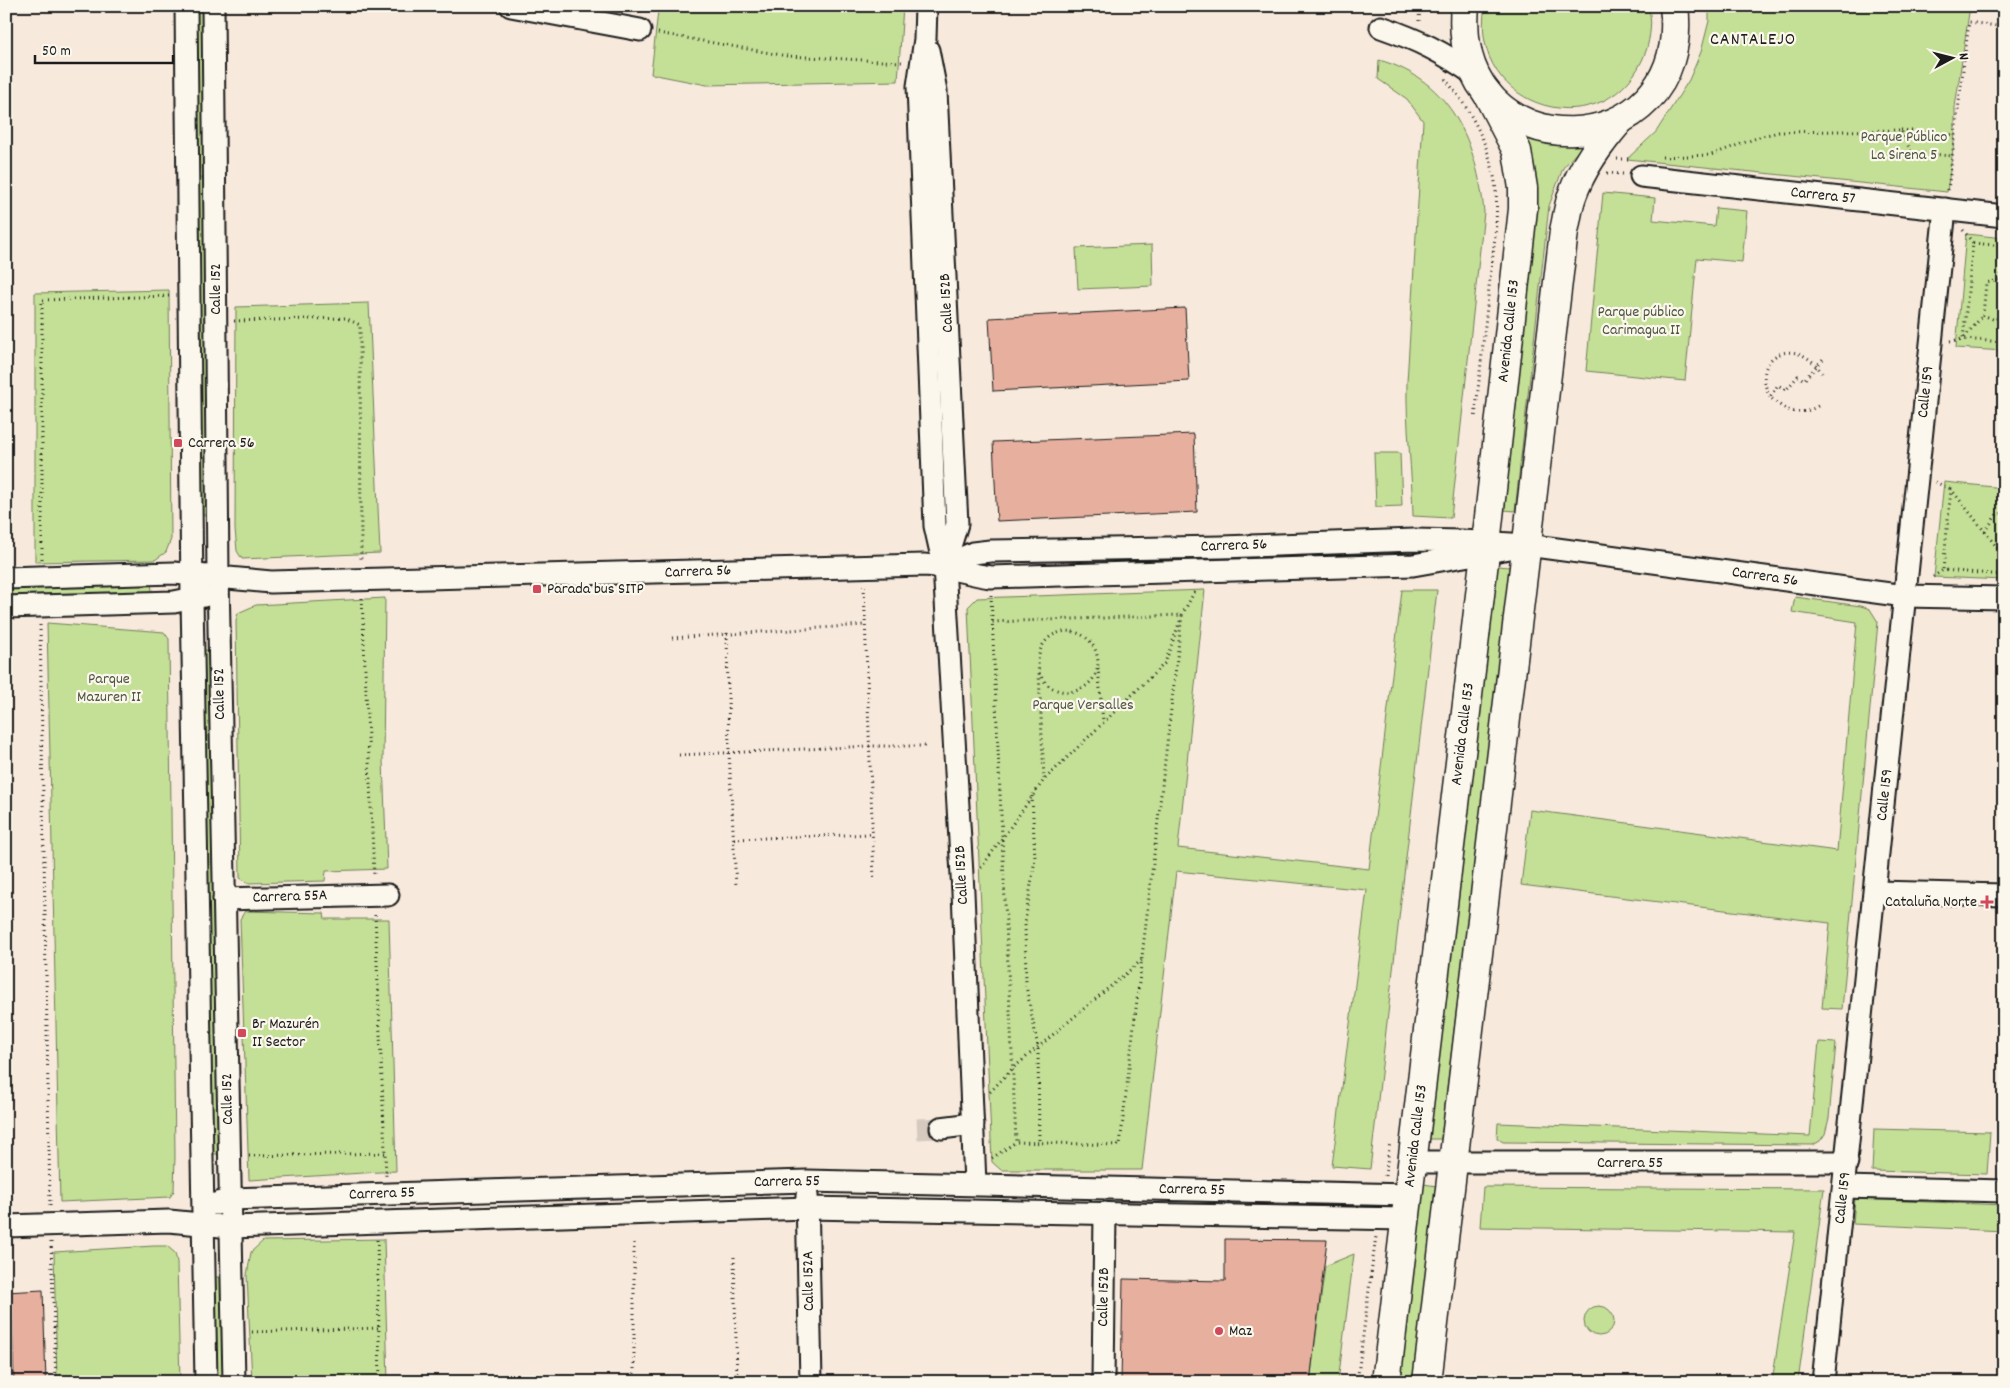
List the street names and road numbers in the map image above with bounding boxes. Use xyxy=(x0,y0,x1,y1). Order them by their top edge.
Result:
street label: Carrera 57 xyxy=(1789,181,1857,211)
street label: Calle 152 xyxy=(205,263,228,315)
street label: Calle 152B xyxy=(934,273,960,333)
street label: Avenida Calle 153 xyxy=(1492,278,1526,384)
street label: Calle 159 xyxy=(1912,365,1940,419)
street label: Carrera 56 xyxy=(1200,533,1268,559)
street label: Carrera 56 xyxy=(664,559,732,585)
street label: Carrera 56 xyxy=(1730,561,1800,593)
street label: Calle 152 xyxy=(208,668,232,720)
street label: Avenida Calle 153 xyxy=(1445,681,1481,787)
street label: Calle 159 xyxy=(1871,768,1899,822)
street label: Calle 152B xyxy=(949,845,975,905)
street label: Carrera 55A xyxy=(252,884,328,910)
street label: Calle 152 xyxy=(216,1073,240,1125)
street label: Avenida Calle 153 xyxy=(1398,1083,1434,1189)
street label: Carrera 55 xyxy=(1597,1152,1663,1175)
street label: Carrera 55 xyxy=(754,1170,820,1194)
street label: Calle 159 xyxy=(1829,1171,1857,1225)
street label: Carrera 55 xyxy=(1159,1178,1225,1202)
street label: Carrera 55 xyxy=(348,1181,416,1207)
street label: Calle 152A xyxy=(797,1250,821,1311)
street label: Calle 152B xyxy=(1092,1267,1116,1327)

